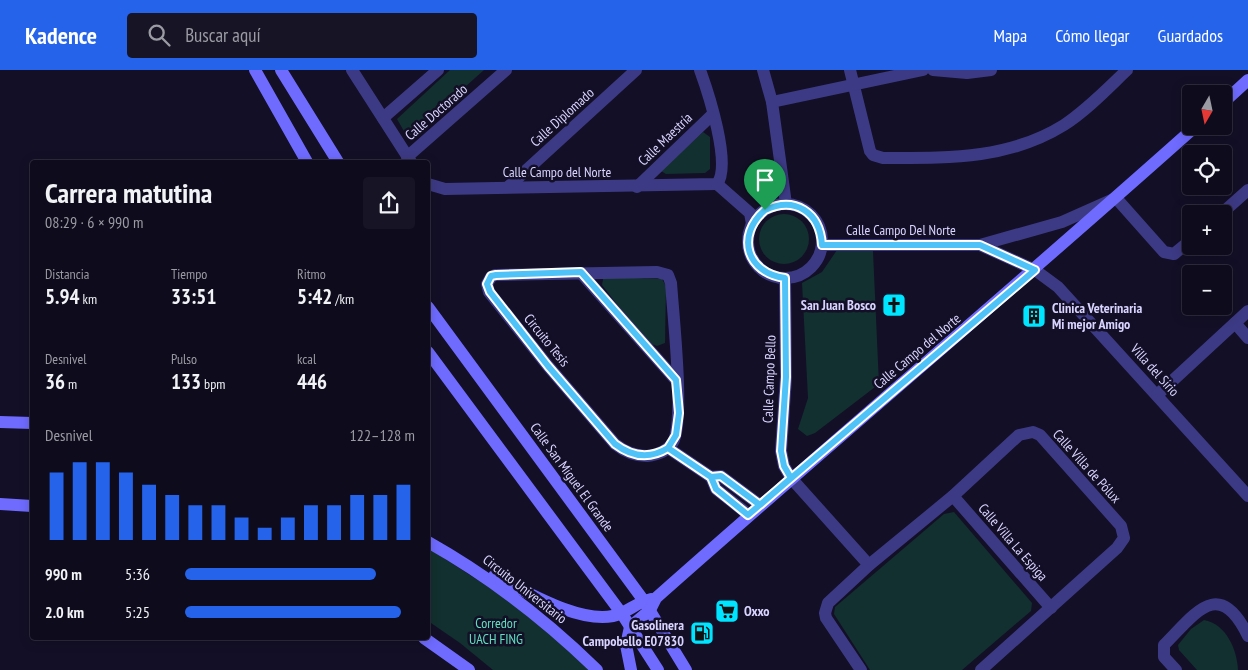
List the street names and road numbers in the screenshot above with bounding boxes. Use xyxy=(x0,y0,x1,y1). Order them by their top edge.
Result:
street label: Calle Doctorado xyxy=(401,80,471,144)
street label: Calle Diplomado xyxy=(526,84,598,150)
street label: Calle Maestría xyxy=(634,109,696,169)
street label: Calle Campo del Norte xyxy=(503,163,611,181)
street label: Calle Campo Del Norte xyxy=(846,221,956,239)
street label: Calle Campo del Norte xyxy=(870,309,965,393)
street label: Circuito Tesis xyxy=(520,310,574,370)
street label: Calle Campo Bello xyxy=(758,335,780,423)
street label: Villa del Sirio xyxy=(1126,339,1183,400)
street label: Calle San Miguel El Grande xyxy=(526,419,618,535)
street label: Calle Villa de Pólux xyxy=(1049,425,1125,507)
street label: Calle Villa La Espiga xyxy=(974,499,1052,585)
street label: Circuito Universitario xyxy=(479,551,571,627)

